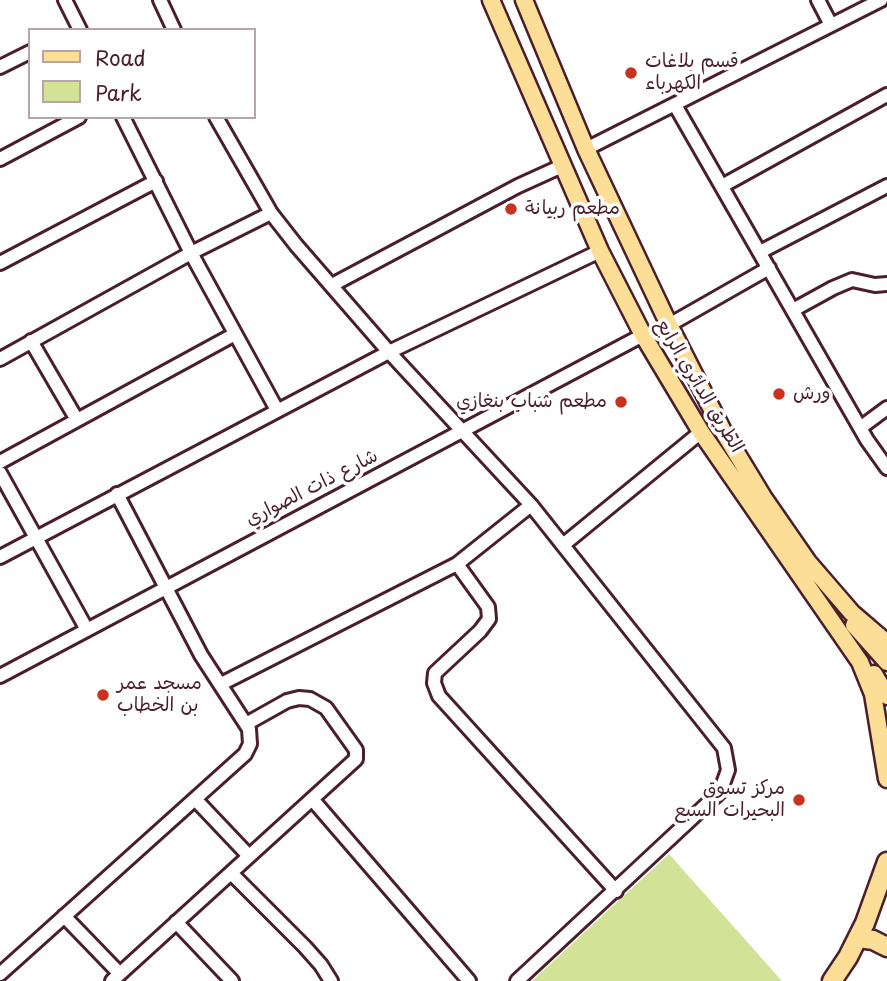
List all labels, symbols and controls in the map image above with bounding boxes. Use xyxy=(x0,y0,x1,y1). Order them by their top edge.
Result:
legend xyxy=(28,28,256,119)
text: Road xyxy=(95,41,146,73)
place label: قسم بلاغات الكهرباء xyxy=(645,51,739,95)
marker: قسم بلاغات الكهرباء xyxy=(623,65,639,81)
text: Park xyxy=(95,76,142,108)
place label: مطعم ربيانة xyxy=(525,198,620,220)
marker: مطعم ربيانة xyxy=(503,201,519,217)
street label: الطريق الدائري الرابع xyxy=(650,315,748,457)
place label: ورش xyxy=(793,383,830,405)
marker: ورش xyxy=(771,386,787,402)
place label: مطعم شباب بنغازي xyxy=(456,391,607,413)
marker: مطعم شباب بنغازي xyxy=(613,394,629,410)
street label: شارع ذات الصواري xyxy=(242,445,382,531)
place label: مسجد عمر بن الخطاب xyxy=(117,673,202,717)
marker: مسجد عمر بن الخطاب xyxy=(95,687,111,703)
place label: مركز تسوق البحيرات السبع xyxy=(674,778,785,822)
marker: مركز تسوق البحيرات السبع xyxy=(791,792,807,808)

